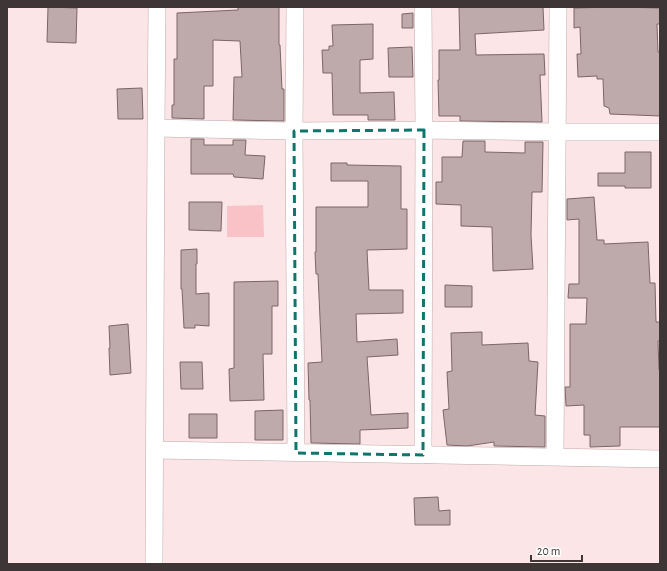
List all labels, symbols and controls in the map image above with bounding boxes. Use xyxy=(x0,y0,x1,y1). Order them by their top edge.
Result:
scale bar xyxy=(531,537,582,563)
text: 20 m xyxy=(537,545,560,557)

